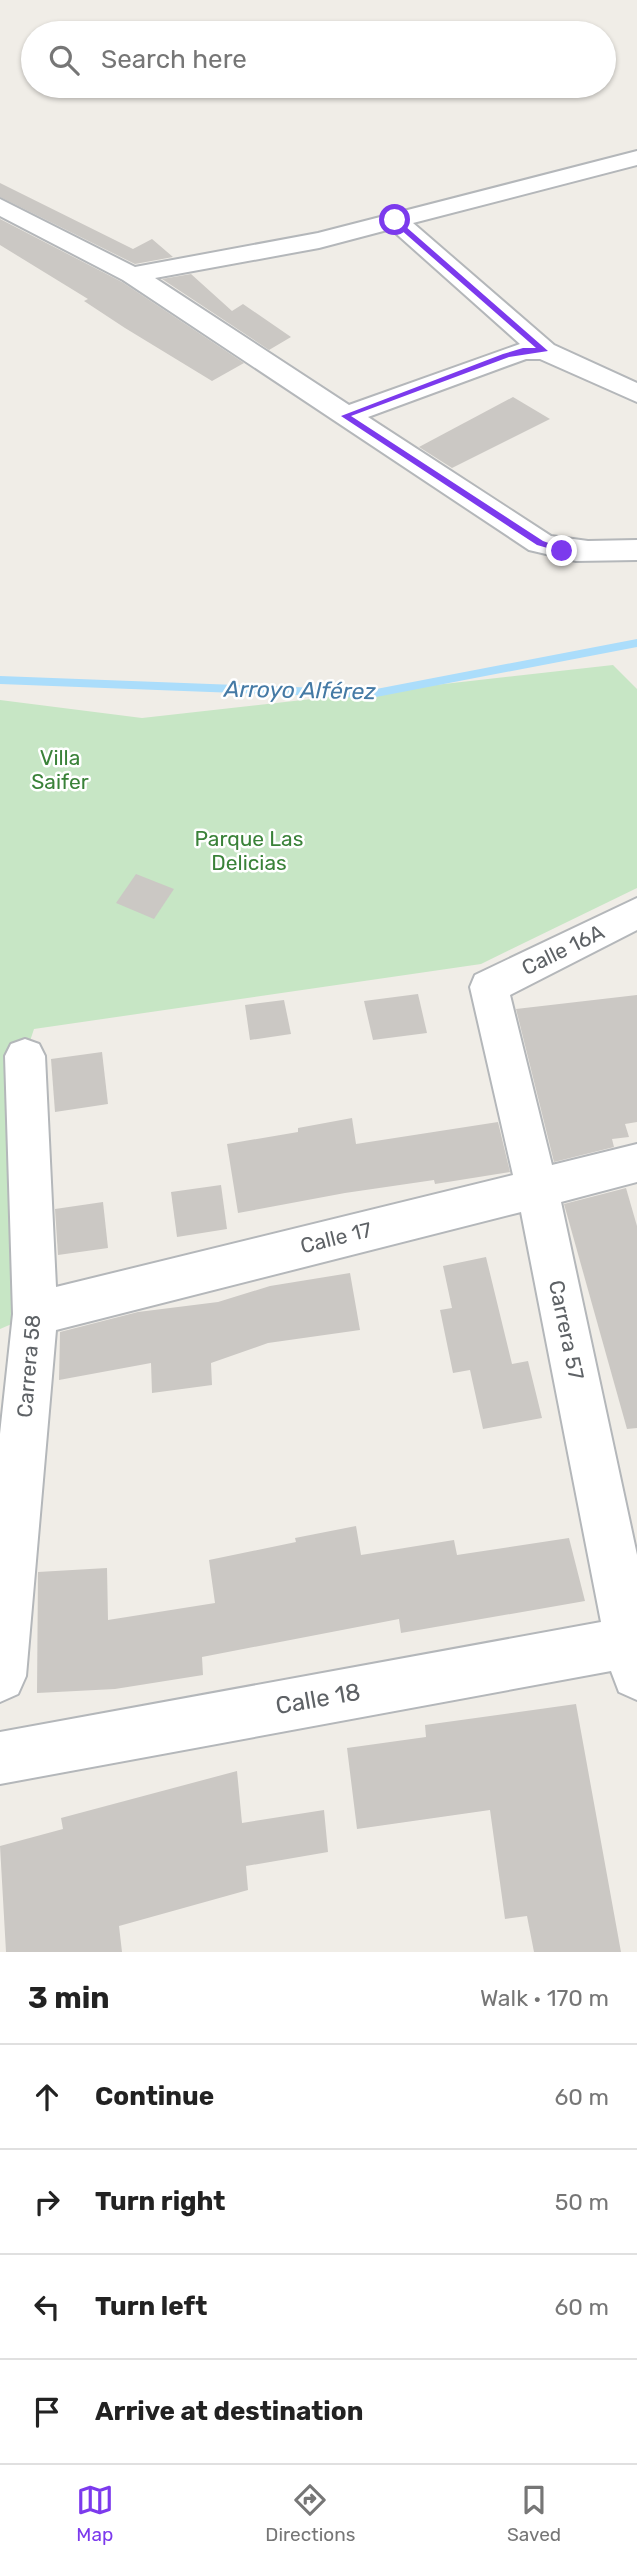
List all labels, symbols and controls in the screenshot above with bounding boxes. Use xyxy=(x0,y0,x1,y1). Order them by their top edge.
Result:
search box xyxy=(21,21,616,98)
icon: search xyxy=(45,41,83,79)
text: Search here xyxy=(101,44,247,75)
route start xyxy=(379,204,410,235)
route end xyxy=(546,535,577,566)
water label: Arroyo Alférez xyxy=(223,675,377,705)
park label: Villa Saifer xyxy=(31,745,89,794)
park label: Parque Las Delicias xyxy=(195,826,303,875)
street label: Calle 16A xyxy=(518,919,608,980)
street label: Calle 17 xyxy=(298,1217,374,1258)
street label: Carrera 57 xyxy=(544,1278,589,1382)
street label: Carrera 58 xyxy=(12,1313,45,1419)
street label: Calle 18 xyxy=(273,1678,363,1720)
text: 3 min xyxy=(28,1980,110,2016)
text: Walk · 170 m xyxy=(480,1984,609,2012)
icon: ahead xyxy=(28,2078,66,2116)
text: Continue xyxy=(95,2081,214,2112)
text: 60 m xyxy=(554,2083,609,2111)
icon: right xyxy=(28,2183,66,2221)
text: Turn right xyxy=(95,2186,225,2217)
text: 50 m xyxy=(555,2188,609,2216)
icon: left xyxy=(28,2288,66,2326)
text: Turn left xyxy=(95,2291,207,2322)
text: 60 m xyxy=(554,2293,609,2321)
icon: arrive xyxy=(28,2393,66,2431)
text: Arrive at destination xyxy=(95,2396,363,2427)
tab: Map xyxy=(76,2481,114,2546)
tab: Directions xyxy=(265,2481,355,2546)
tab: Saved xyxy=(507,2481,561,2546)

